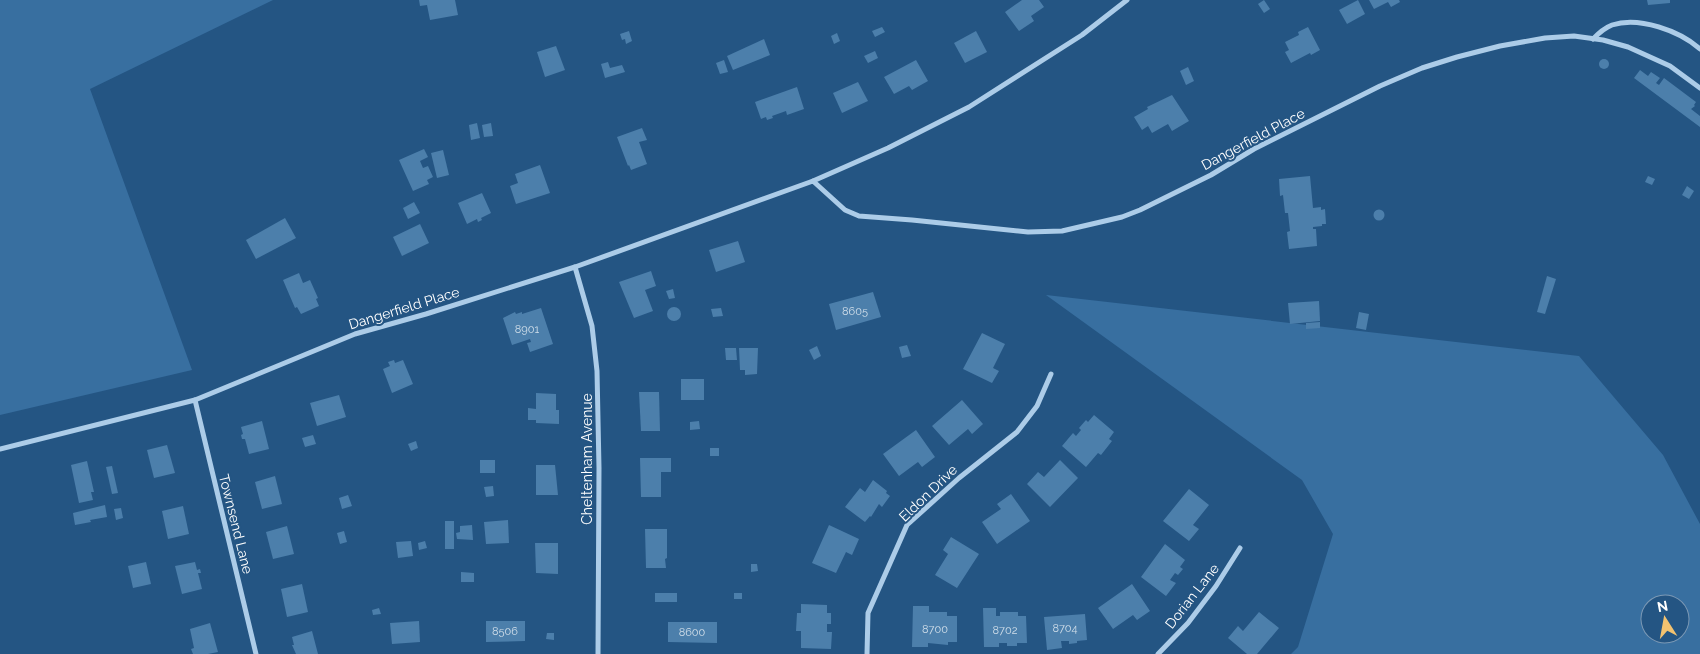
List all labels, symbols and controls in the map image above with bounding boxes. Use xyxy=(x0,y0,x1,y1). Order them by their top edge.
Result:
street label: Dangerfield Place xyxy=(1199,105,1307,173)
street label: Dangerfield Place xyxy=(347,284,461,332)
house number: 8605 xyxy=(842,305,868,318)
house number: 8901 xyxy=(515,323,539,336)
street label: Cheltenham Avenue xyxy=(579,393,595,525)
street label: Eldon Drive xyxy=(896,461,960,525)
street label: Townsend Lane xyxy=(216,472,256,576)
street label: Dorian Lane xyxy=(1162,560,1222,632)
north arrow xyxy=(1640,594,1690,644)
text: N xyxy=(1656,597,1669,615)
house number: 8704 xyxy=(1052,622,1078,635)
house number: 8700 xyxy=(922,623,948,636)
house number: 8702 xyxy=(993,624,1018,637)
house number: 8506 xyxy=(492,625,518,638)
house number: 8600 xyxy=(679,626,706,639)

